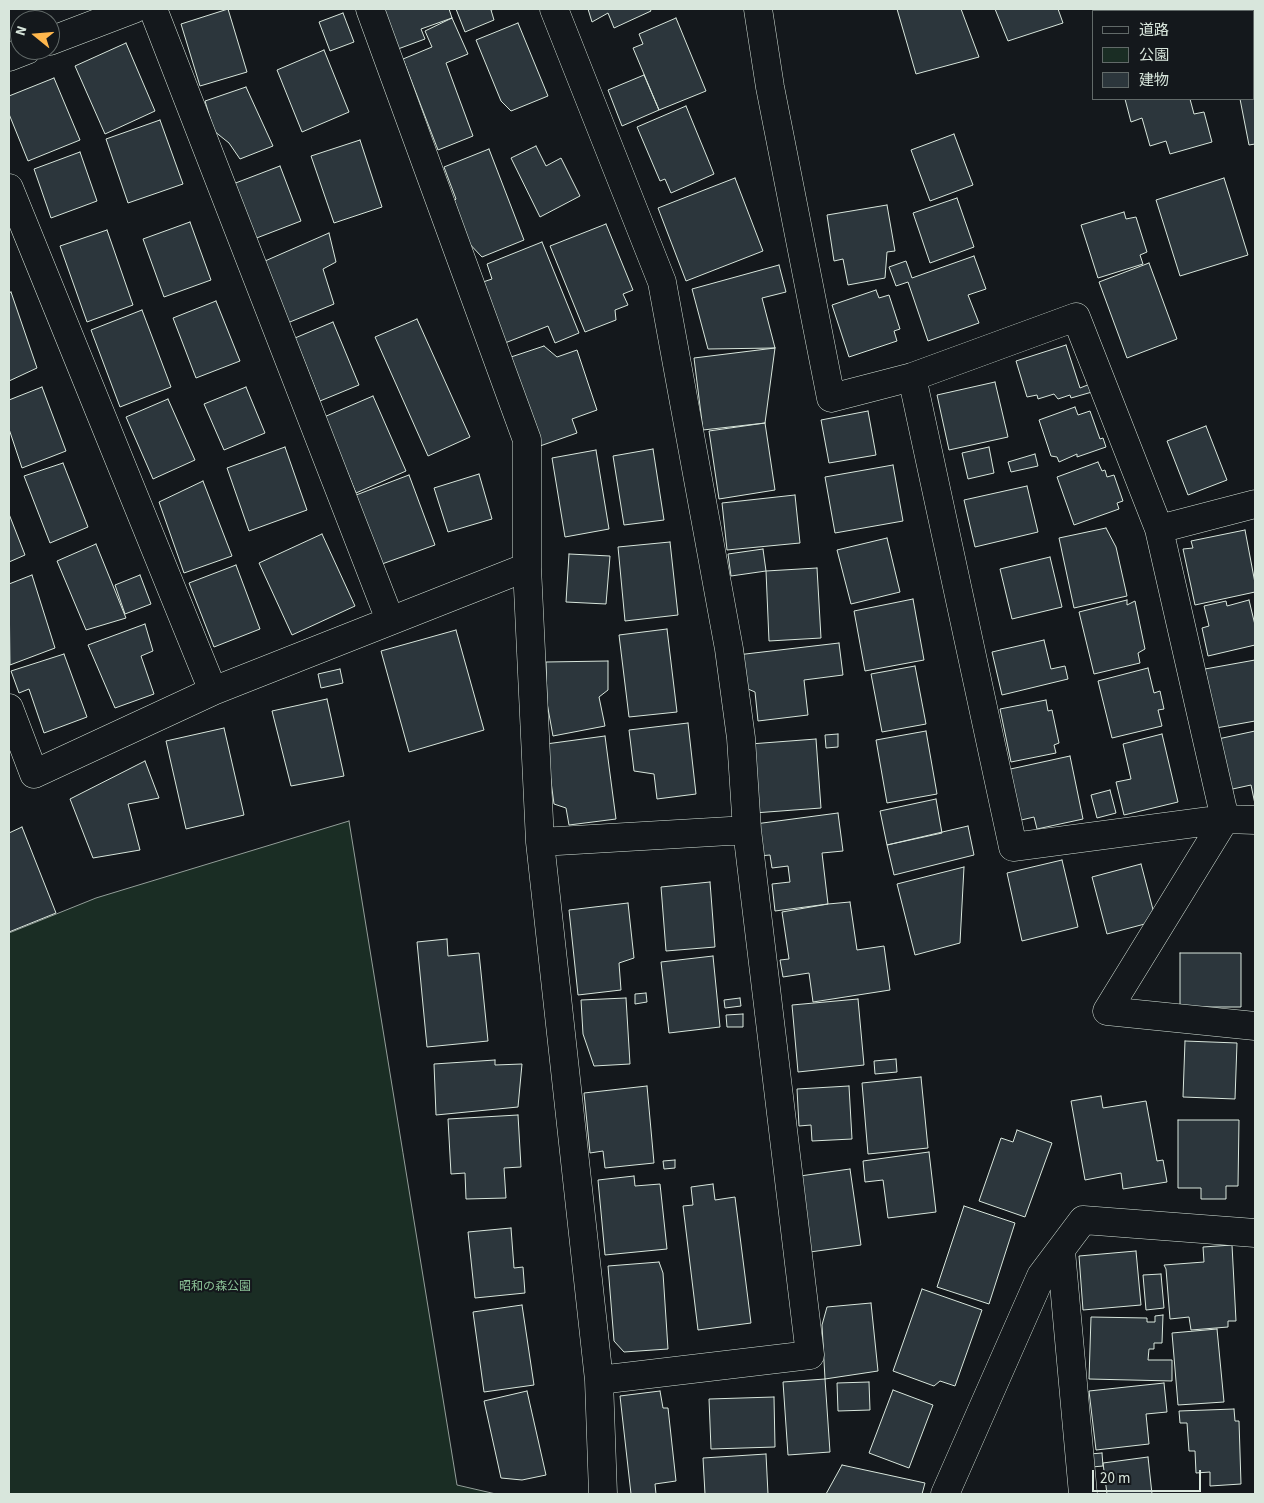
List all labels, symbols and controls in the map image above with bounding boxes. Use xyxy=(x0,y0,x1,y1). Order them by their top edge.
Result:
north arrow xyxy=(10,10,60,60)
legend xyxy=(1092,10,1254,100)
text: 道路 xyxy=(1139,20,1169,41)
text: N xyxy=(11,24,33,38)
text: 公園 xyxy=(1139,45,1169,66)
text: 建物 xyxy=(1139,70,1169,91)
park label: 昭和の森公園 xyxy=(179,1280,251,1294)
scale bar xyxy=(1094,1460,1203,1492)
text: 20 m xyxy=(1100,1468,1130,1489)

